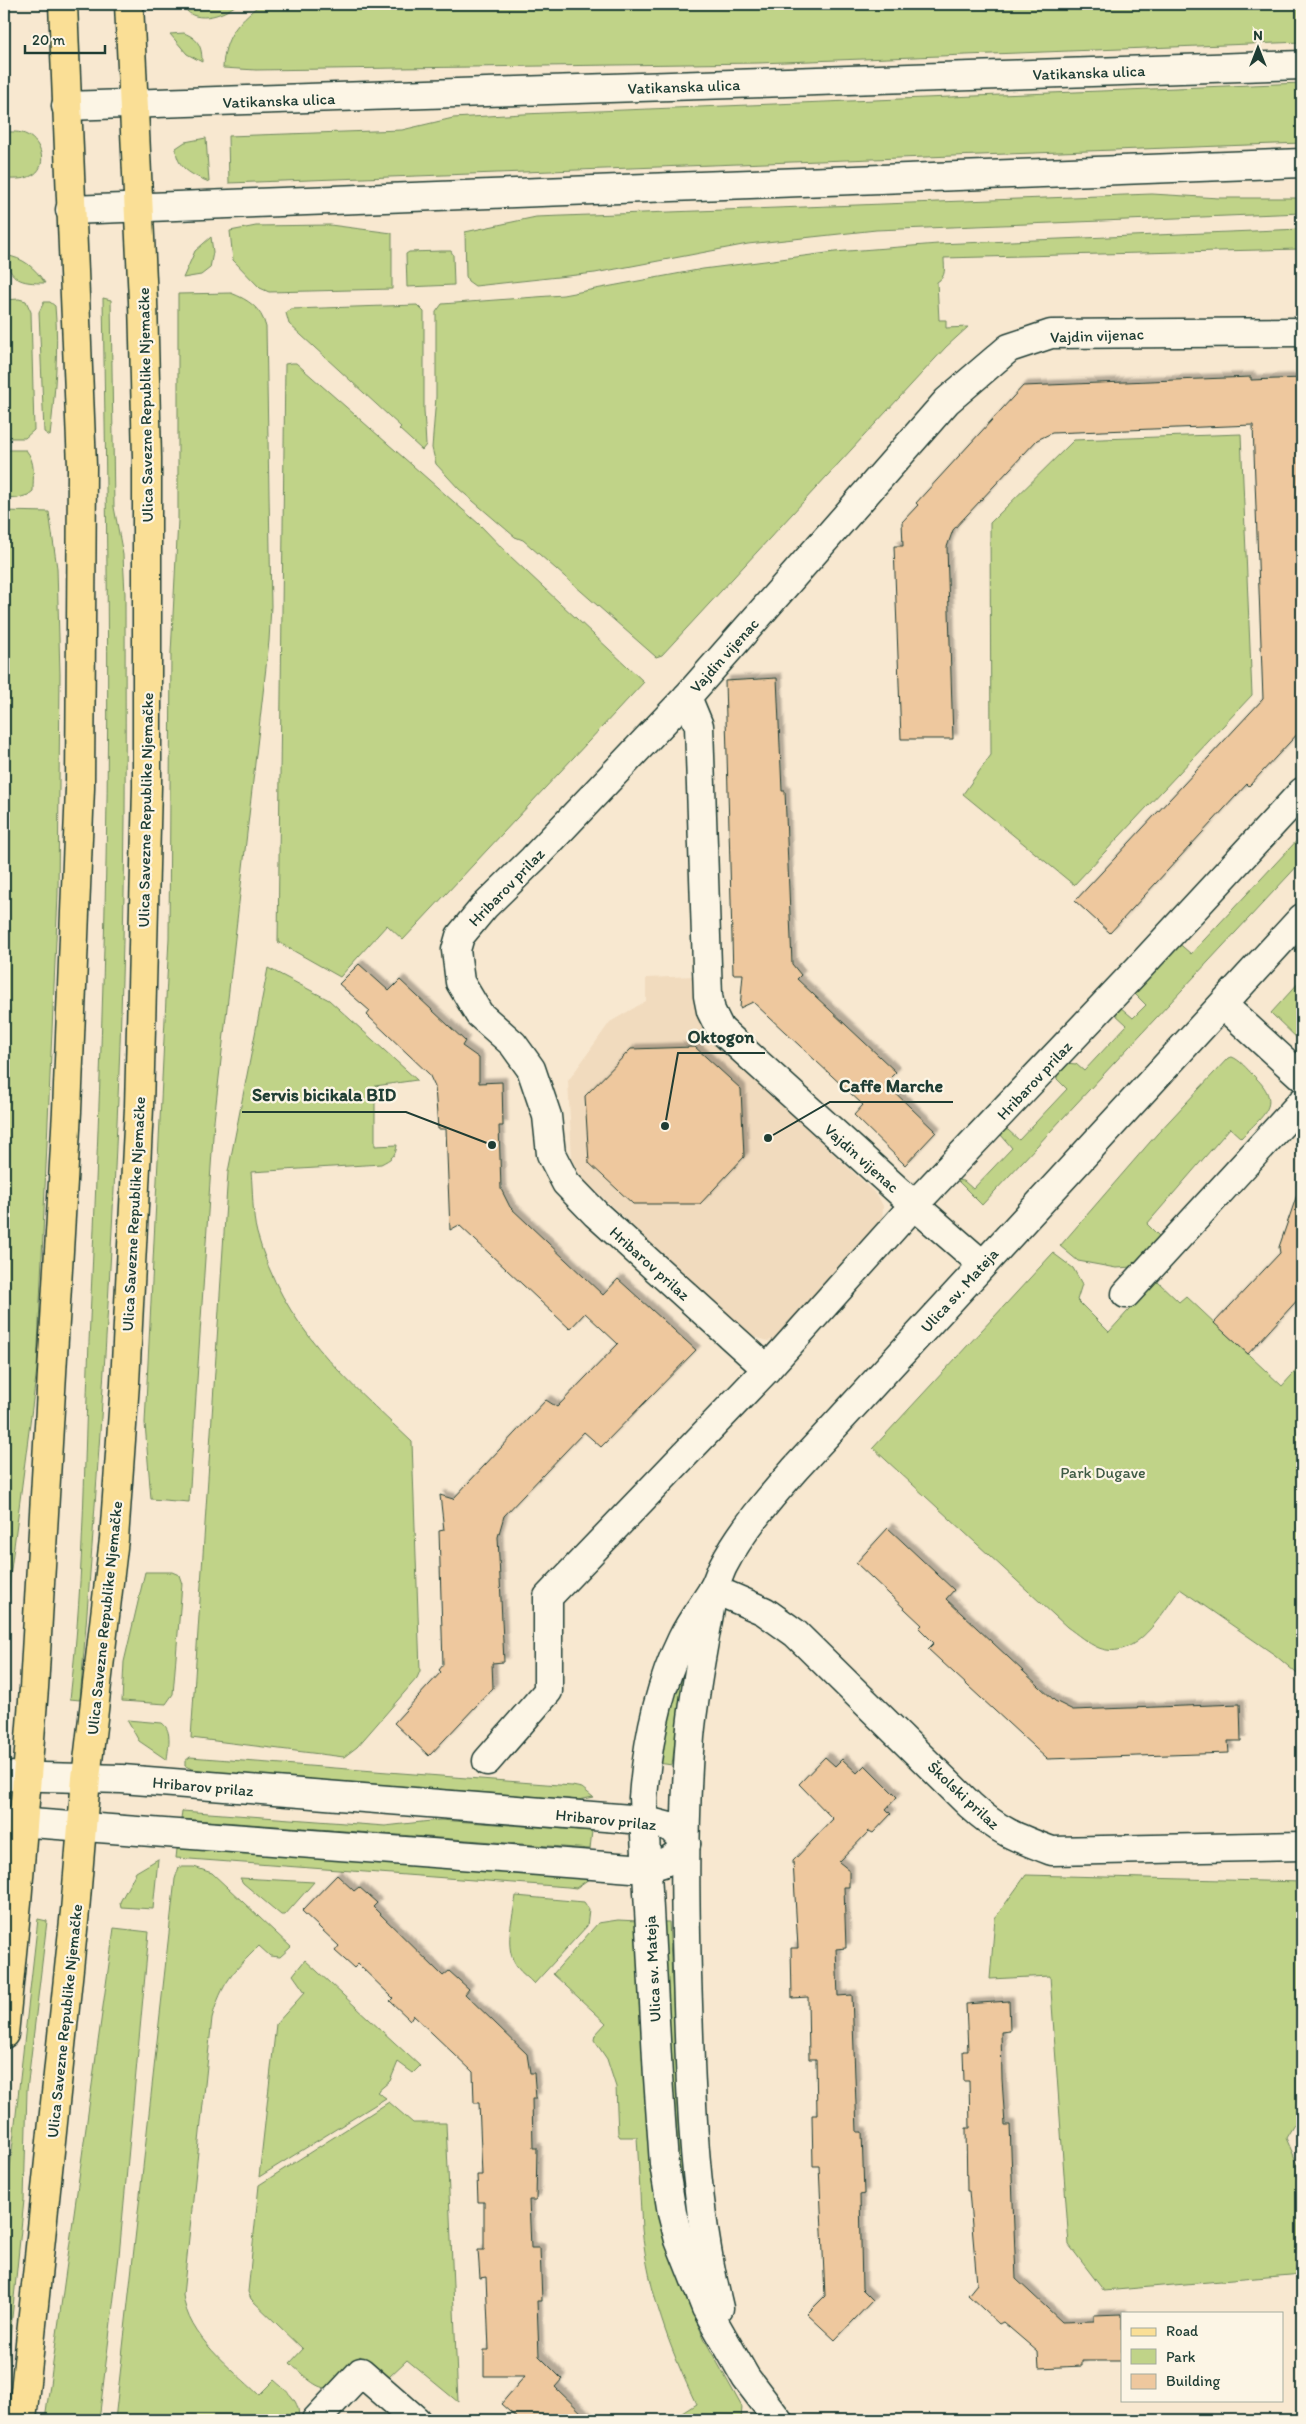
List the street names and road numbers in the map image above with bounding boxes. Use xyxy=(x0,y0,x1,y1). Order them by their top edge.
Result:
street label: Vatikanska ulica xyxy=(1032,61,1147,84)
street label: Vatikanska ulica xyxy=(627,75,742,98)
street label: Vatikanska ulica xyxy=(222,89,337,112)
street label: Ulica Savezne Republike Njemačke xyxy=(134,287,157,523)
street label: Vajdin vijenac xyxy=(1050,324,1144,347)
street label: Vajdin vijenac xyxy=(686,614,763,697)
street label: Ulica Savezne Republike Njemačke xyxy=(134,692,157,928)
street label: Hribarov prilaz xyxy=(464,844,549,930)
street label: Hribarov prilaz xyxy=(993,1036,1076,1124)
street label: Ulica Savezne Republike Njemačke xyxy=(118,1096,149,1332)
street label: Vajdin vijenac xyxy=(820,1120,903,1197)
street label: Hribarov prilaz xyxy=(606,1222,694,1305)
street label: Ulica sv. Mateja xyxy=(917,1244,1003,1336)
street label: Ulica Savezne Republike Njemačke xyxy=(83,1500,126,1736)
street label: Školski prilaz xyxy=(924,1757,1004,1834)
street label: Hribarov prilaz xyxy=(152,1773,255,1800)
street label: Hribarov prilaz xyxy=(555,1805,658,1834)
street label: Ulica Savezne Republike Njemačke xyxy=(43,1903,86,2139)
street label: Ulica sv. Mateja xyxy=(640,1914,665,2023)

